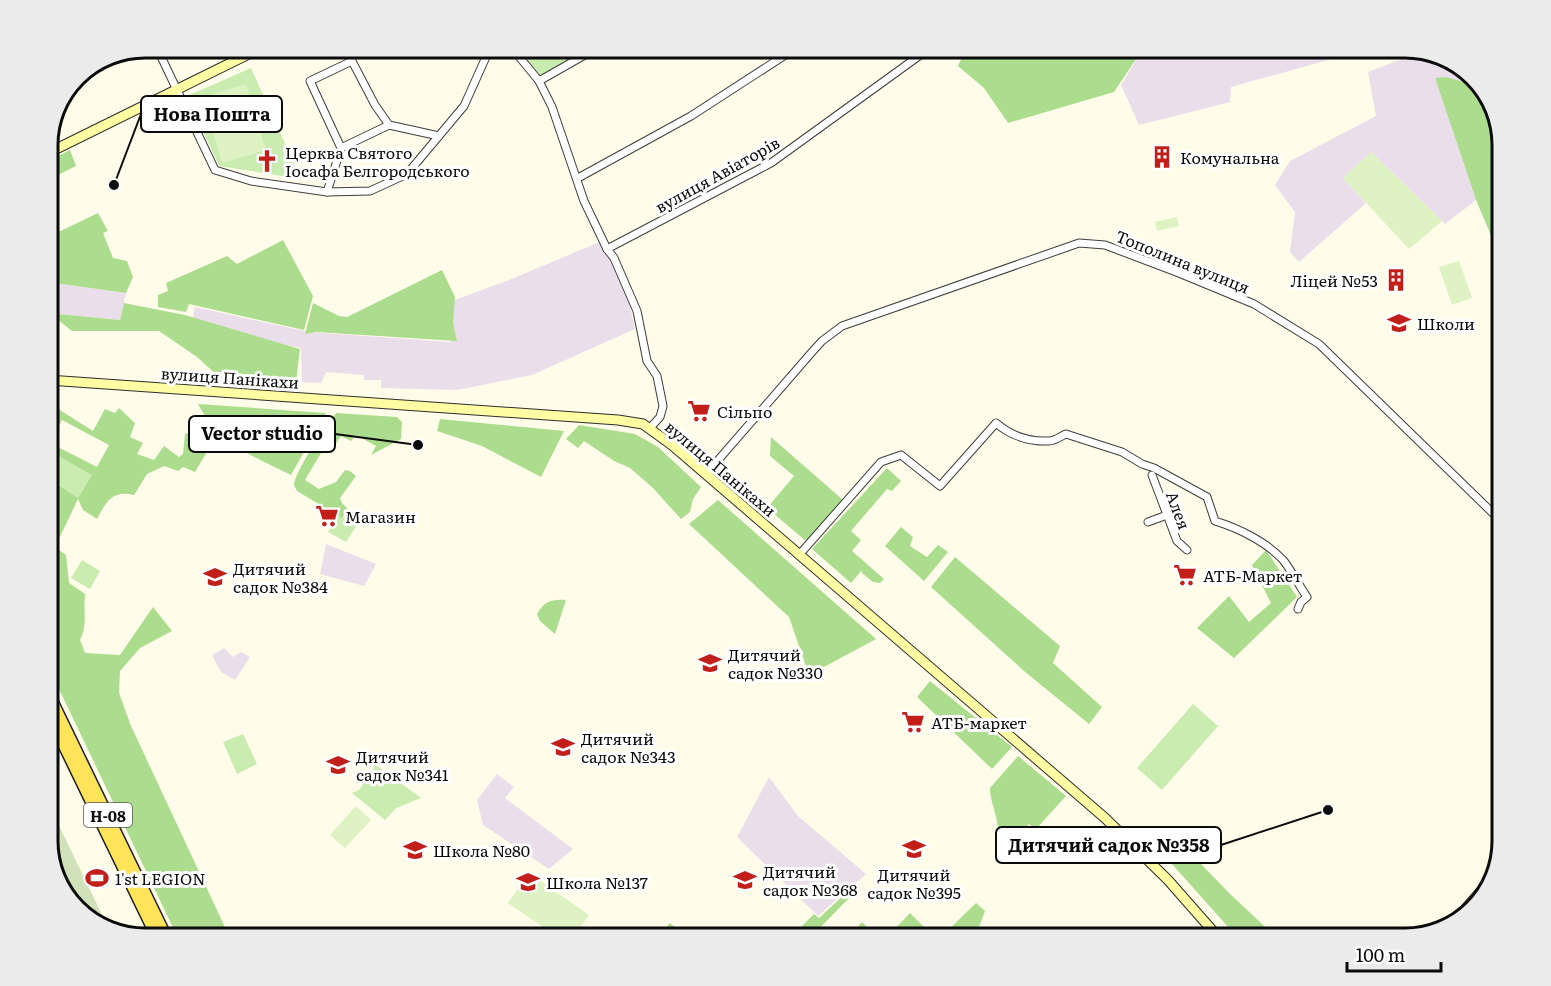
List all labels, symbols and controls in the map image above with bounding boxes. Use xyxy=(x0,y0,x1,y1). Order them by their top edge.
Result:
callout: Нова Пошта xyxy=(141,96,282,132)
text: Нова Пошта xyxy=(153,100,271,127)
street label: вулиця Авіаторів xyxy=(650,130,784,218)
place label: Церква Святого Іосафа Белгородського xyxy=(285,140,470,182)
building icon: Комунальна xyxy=(1149,144,1175,170)
place label: Комунальна xyxy=(1180,145,1280,169)
church icon: Церква Святого Іосафа Белгородського xyxy=(254,148,280,174)
street label: Тополина вулиця xyxy=(1112,223,1254,299)
building icon: Ліцей №53 xyxy=(1383,267,1409,293)
place label: Ліцей №53 xyxy=(1290,268,1378,292)
school or university icon: Школи xyxy=(1386,310,1412,336)
place label: Школи xyxy=(1417,311,1475,335)
street label: вулиця Панікахи xyxy=(160,360,300,394)
supermarket icon: Сільпо xyxy=(686,398,712,424)
place label: Сільпо xyxy=(717,399,772,423)
street label: вулиця Панікахи xyxy=(660,414,782,522)
callout: Vector studio xyxy=(189,416,335,452)
text: Vector studio xyxy=(201,419,323,446)
street label: Алея xyxy=(1161,487,1197,533)
supermarket icon: Магазин xyxy=(314,503,340,529)
place label: Магазин xyxy=(345,504,416,528)
place label: Дитячий садок №384 xyxy=(233,556,328,598)
supermarket icon: АТБ-Маркет xyxy=(1172,562,1198,588)
place label: АТБ-Маркет xyxy=(1203,563,1302,587)
school or university icon: Дитячий садок №384 xyxy=(202,564,228,590)
place label: Дитячий садок №330 xyxy=(728,642,823,684)
school or university icon: Дитячий садок №330 xyxy=(697,650,723,676)
supermarket icon: АТБ-маркет xyxy=(900,709,926,735)
place label: АТБ-маркет xyxy=(931,710,1027,734)
place label: Дитячий садок №343 xyxy=(581,726,676,768)
school or university icon: Дитячий садок №343 xyxy=(550,734,576,760)
place label: Дитячий садок №341 xyxy=(356,744,449,786)
school or university icon: Дитячий садок №341 xyxy=(325,752,351,778)
road number: Н-08 xyxy=(84,803,132,827)
callout: Дитячий садок №358 xyxy=(996,827,1221,863)
text: Дитячий садок №358 xyxy=(1008,831,1210,858)
school or university icon: Дитячий садок №395 xyxy=(901,836,927,862)
school or university icon: Школа №80 xyxy=(402,837,428,863)
place label: Школа №80 xyxy=(433,838,530,862)
place label: Дитячий садок №368 xyxy=(763,859,858,901)
place label: Дитячий садок №395 xyxy=(867,862,961,904)
sports icon: 1'st LEGION xyxy=(84,865,110,891)
place label: 1'st LEGION xyxy=(115,866,206,890)
school or university icon: Дитячий садок №368 xyxy=(732,867,758,893)
school or university icon: Школа №137 xyxy=(515,869,541,895)
place label: Школа №137 xyxy=(546,870,648,894)
scale bar xyxy=(1347,935,1442,973)
text: 100 m xyxy=(1356,941,1405,968)

